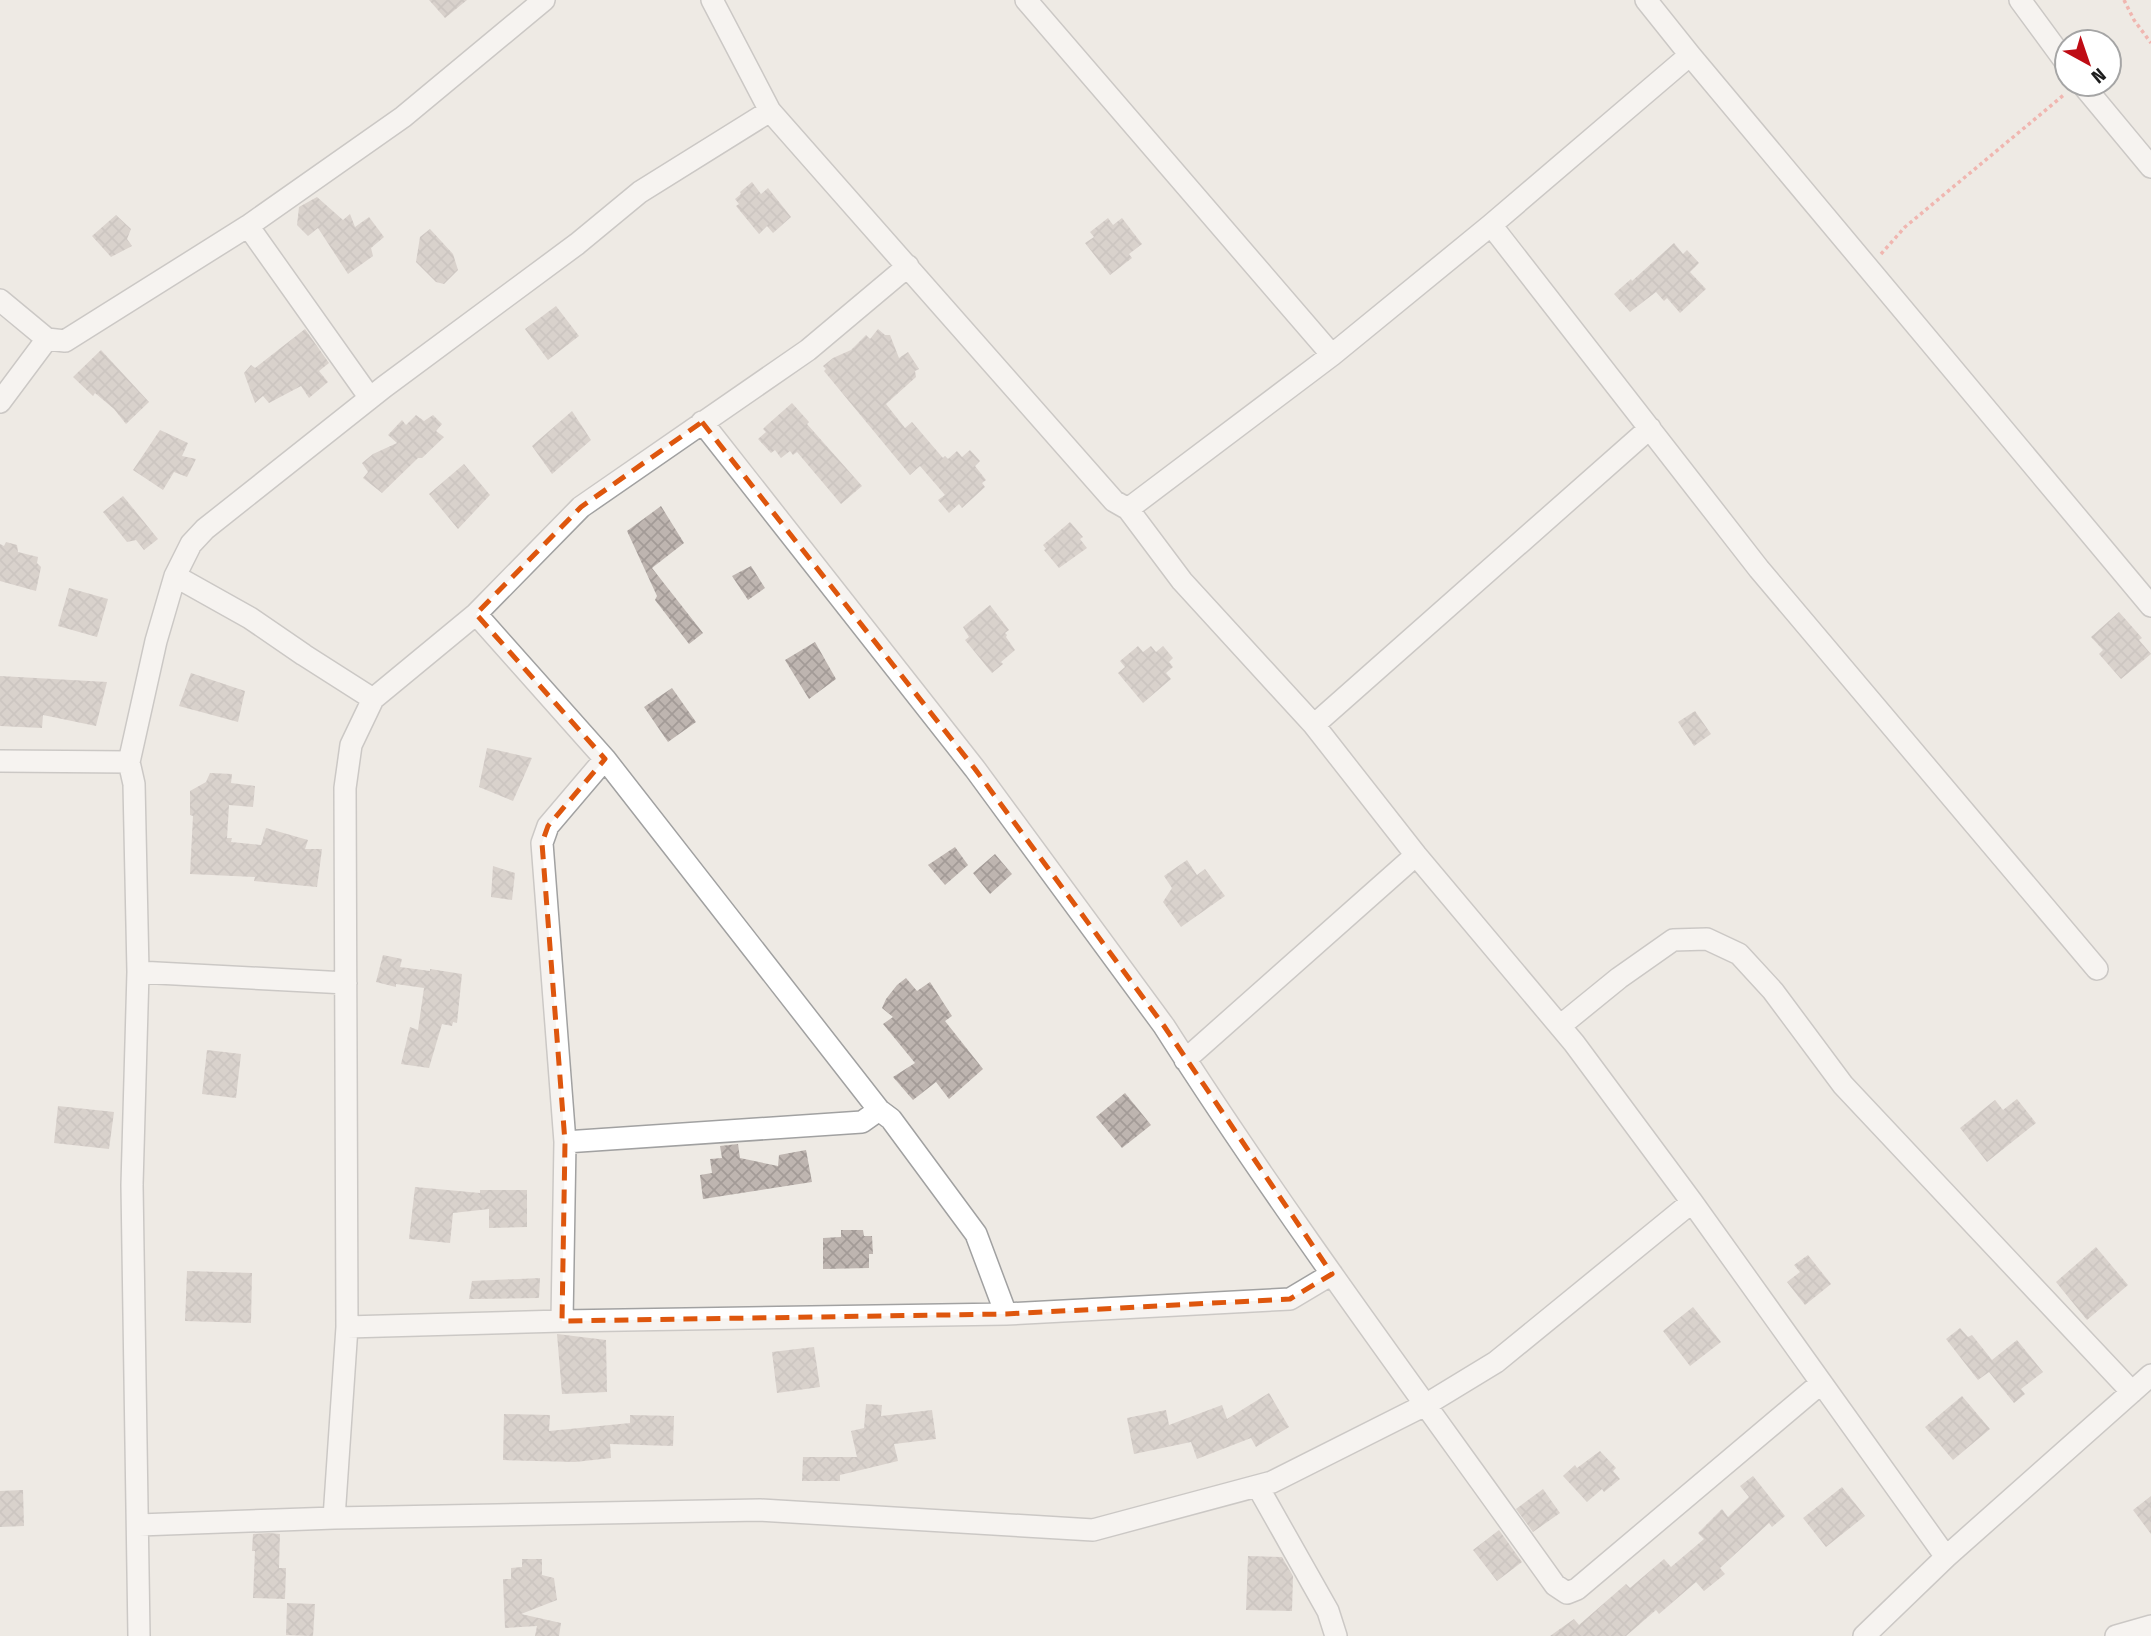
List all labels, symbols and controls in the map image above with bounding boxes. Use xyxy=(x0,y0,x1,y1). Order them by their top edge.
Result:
north arrow xyxy=(2053,28,2123,98)
text: N xyxy=(2087,63,2110,88)

